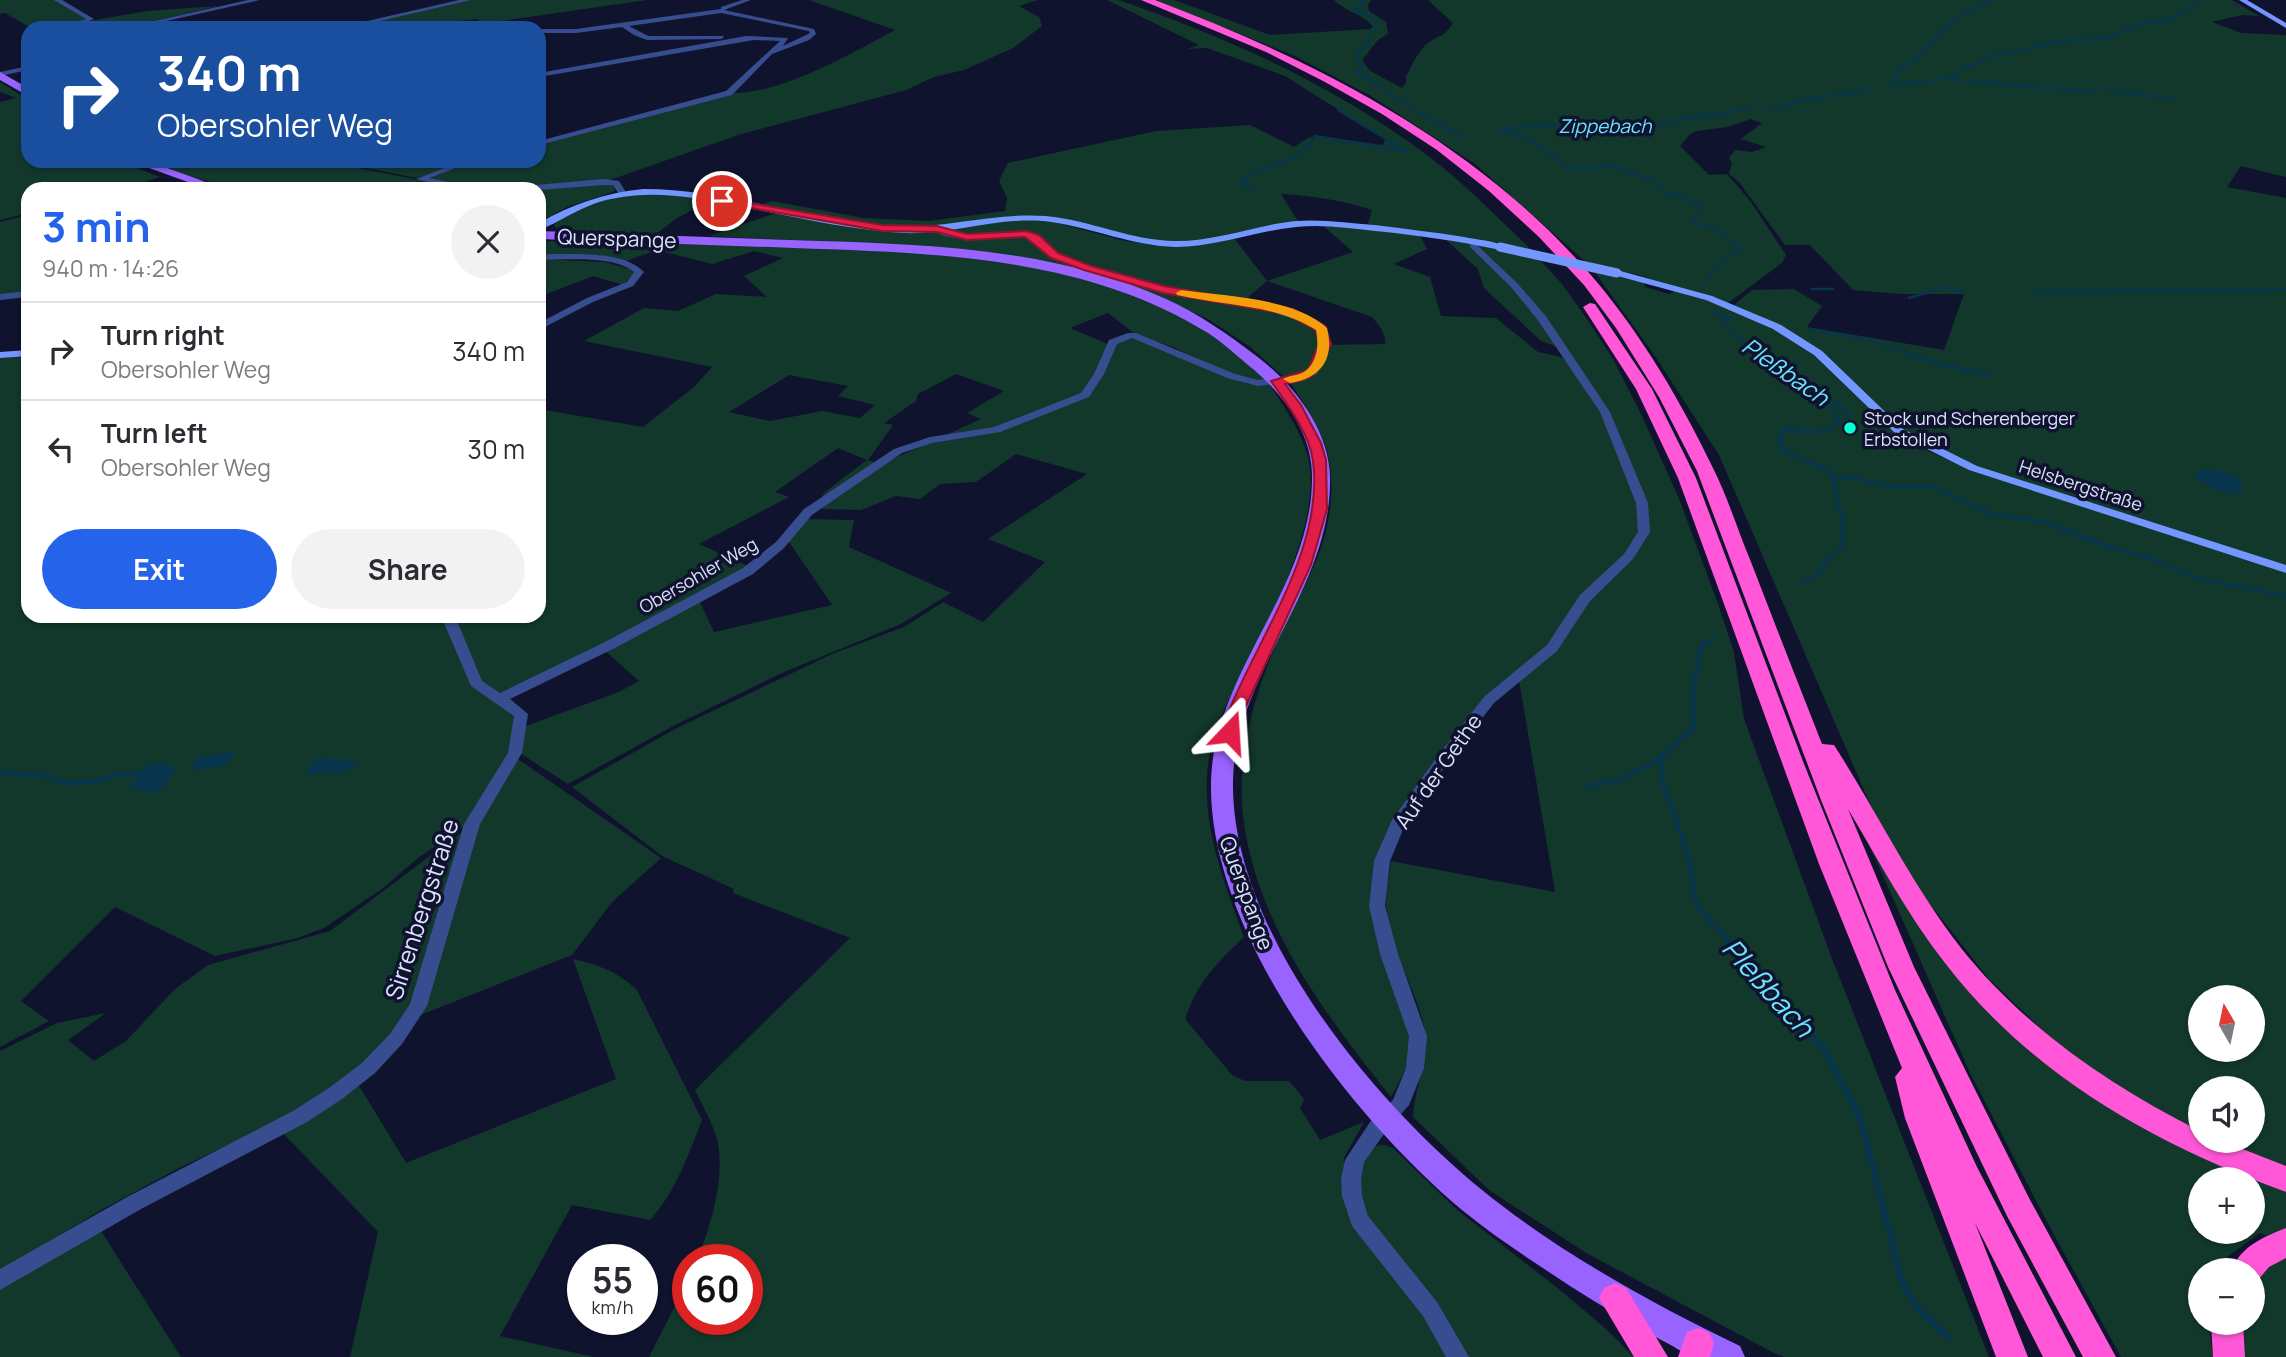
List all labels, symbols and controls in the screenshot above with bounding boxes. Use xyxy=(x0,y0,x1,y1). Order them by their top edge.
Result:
text: 340 m xyxy=(157,39,301,106)
icon: right xyxy=(42,49,133,140)
text: Obersohler Weg xyxy=(157,103,393,147)
water label: Zippebach xyxy=(1558,113,1652,139)
pin xyxy=(692,171,752,231)
icon: arrive xyxy=(703,182,741,220)
text: 3 min xyxy=(42,197,151,255)
button: close xyxy=(451,205,525,279)
street label: Querspange xyxy=(557,222,677,254)
text: 940 m · 14:26 xyxy=(42,252,179,284)
text: Turn right xyxy=(101,317,225,353)
water label: Pleßbach xyxy=(1736,330,1837,413)
icon: right xyxy=(42,332,80,370)
text: 340 m xyxy=(452,333,525,369)
text: Obersohler Weg xyxy=(101,353,271,385)
place label: Stock und Scherenberger Erbstollen xyxy=(1864,406,2076,451)
text: Turn left xyxy=(101,415,208,451)
marker: Stock und Scherenberger Erbstollen xyxy=(1842,420,1858,436)
icon: left xyxy=(42,430,80,468)
text: 30 m xyxy=(468,431,525,467)
text: Obersohler Weg xyxy=(101,451,271,483)
street label: Helsbergstraße xyxy=(2016,454,2146,516)
button: Exit xyxy=(42,529,277,609)
button: Share xyxy=(291,529,525,609)
street label: Obersohler Weg xyxy=(634,531,762,619)
position arrow xyxy=(1193,695,1267,769)
street label: Auf der Gethe xyxy=(1388,708,1488,834)
street label: Sirrenbergstraße xyxy=(376,814,466,1004)
street label: Querspange xyxy=(1213,832,1281,954)
water label: Pleßbach xyxy=(1715,930,1824,1045)
north arrow xyxy=(2188,985,2264,1062)
map controls xyxy=(2188,985,2265,1335)
button: sound xyxy=(2188,1076,2265,1153)
button: + xyxy=(2188,1167,2265,1244)
speed limit sign: 60 xyxy=(672,1244,763,1335)
text: 55 xyxy=(592,1256,633,1304)
button: − xyxy=(2188,1258,2265,1335)
text: km/h xyxy=(592,1295,633,1319)

